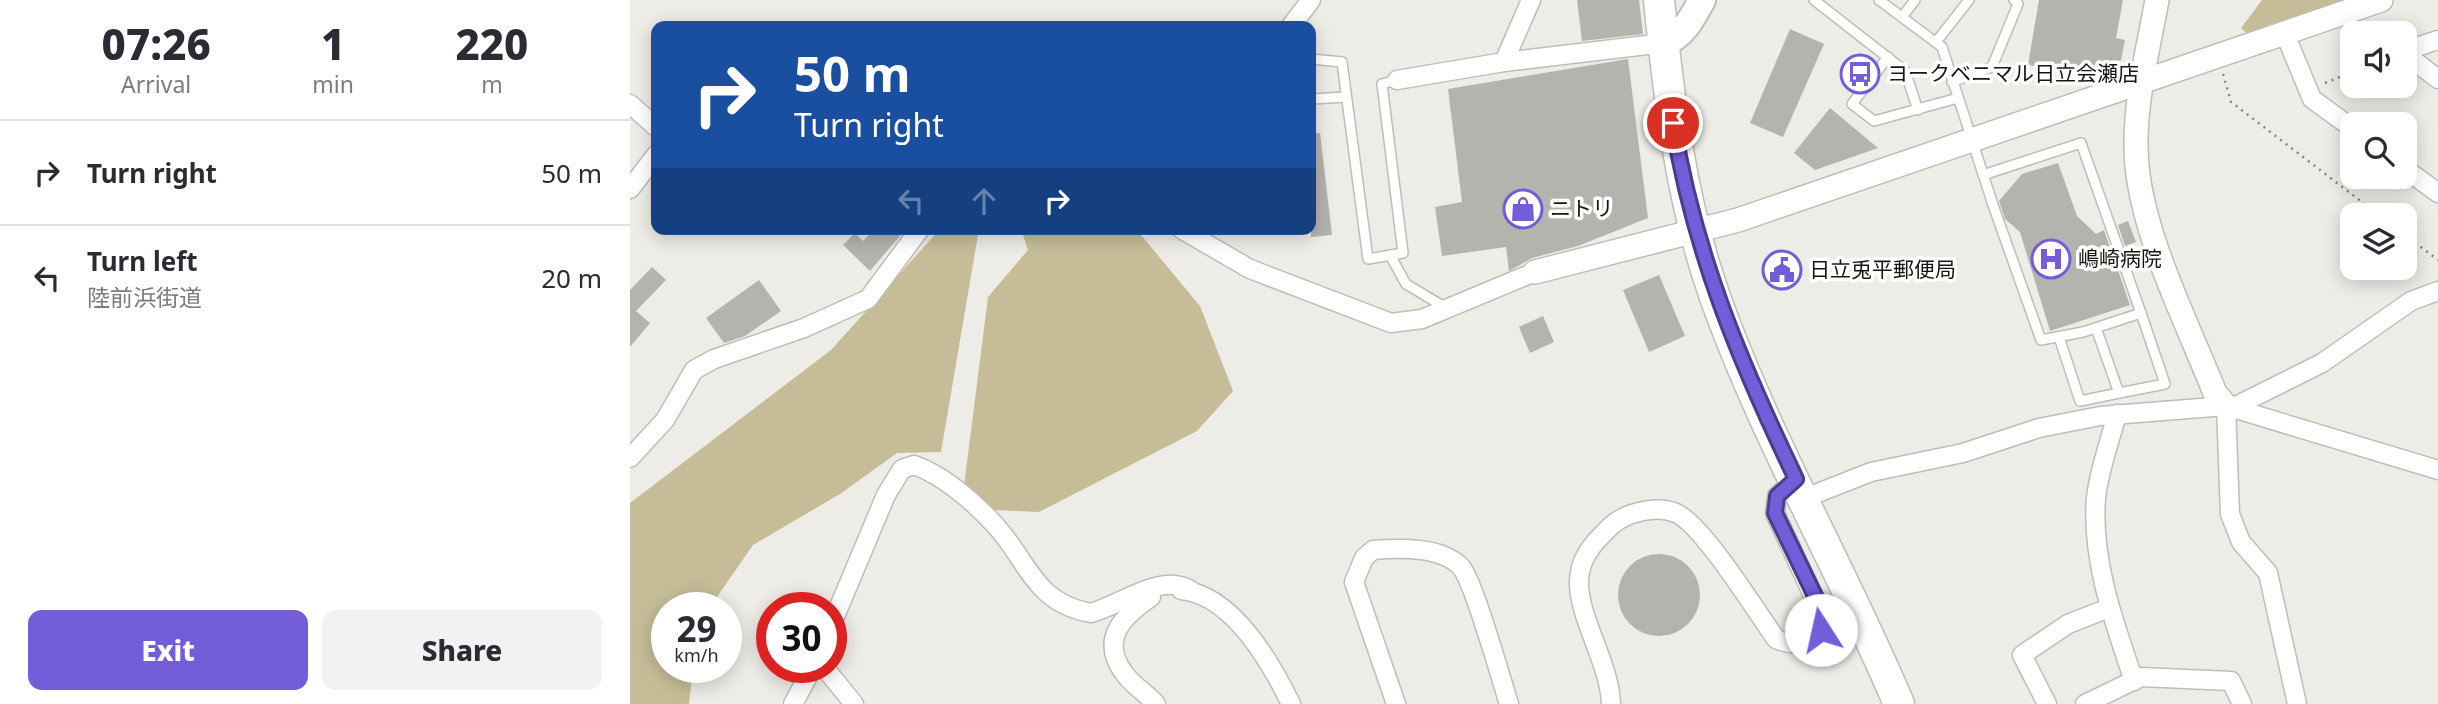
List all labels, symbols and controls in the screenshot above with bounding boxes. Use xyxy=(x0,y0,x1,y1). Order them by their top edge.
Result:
text: 07:26 xyxy=(102,15,211,72)
text: 1 xyxy=(321,15,345,72)
text: 220 xyxy=(456,15,528,72)
map controls xyxy=(2340,21,2417,280)
button: sound xyxy=(2340,21,2417,98)
text: 50 m xyxy=(794,40,911,106)
icon: right xyxy=(679,49,770,140)
bus stop icon: ヨークベニマル日立会瀬店 xyxy=(1839,53,1881,95)
place label: ヨークベニマル日立会瀬店 xyxy=(1887,59,2139,87)
text: Arrival xyxy=(121,68,191,100)
text: min xyxy=(312,68,354,100)
text: m xyxy=(481,68,503,100)
pin xyxy=(1643,93,1703,153)
text: Turn right xyxy=(794,103,944,146)
icon: arrive xyxy=(1654,104,1692,142)
button: search xyxy=(2340,112,2417,189)
icon: right xyxy=(28,154,66,192)
text: Turn right xyxy=(87,155,217,191)
text: 50 m xyxy=(541,155,602,191)
icon: left xyxy=(892,182,930,220)
icon: ahead xyxy=(965,182,1003,220)
icon: right xyxy=(1038,182,1076,220)
shop icon: ニトリ xyxy=(1502,188,1544,230)
place label: ニトリ xyxy=(1550,194,1613,222)
button: layers xyxy=(2340,203,2417,280)
hospital icon: 嶋崎病院 xyxy=(2030,238,2072,280)
text: Turn left xyxy=(87,243,198,279)
place label: 嶋崎病院 xyxy=(2078,244,2162,272)
public building icon: 日立兎平郵便局 xyxy=(1761,249,1803,291)
place label: 日立兎平郵便局 xyxy=(1809,255,1956,283)
icon: left xyxy=(28,259,66,297)
text: 20 m xyxy=(541,260,602,296)
text: 陸前浜街道 xyxy=(87,281,202,313)
speed limit sign: 30 xyxy=(756,592,847,683)
position arrow xyxy=(1784,593,1858,667)
text: 29 xyxy=(676,605,717,652)
button: Exit xyxy=(28,610,308,690)
button: Share xyxy=(322,610,602,690)
text: km/h xyxy=(674,643,719,667)

